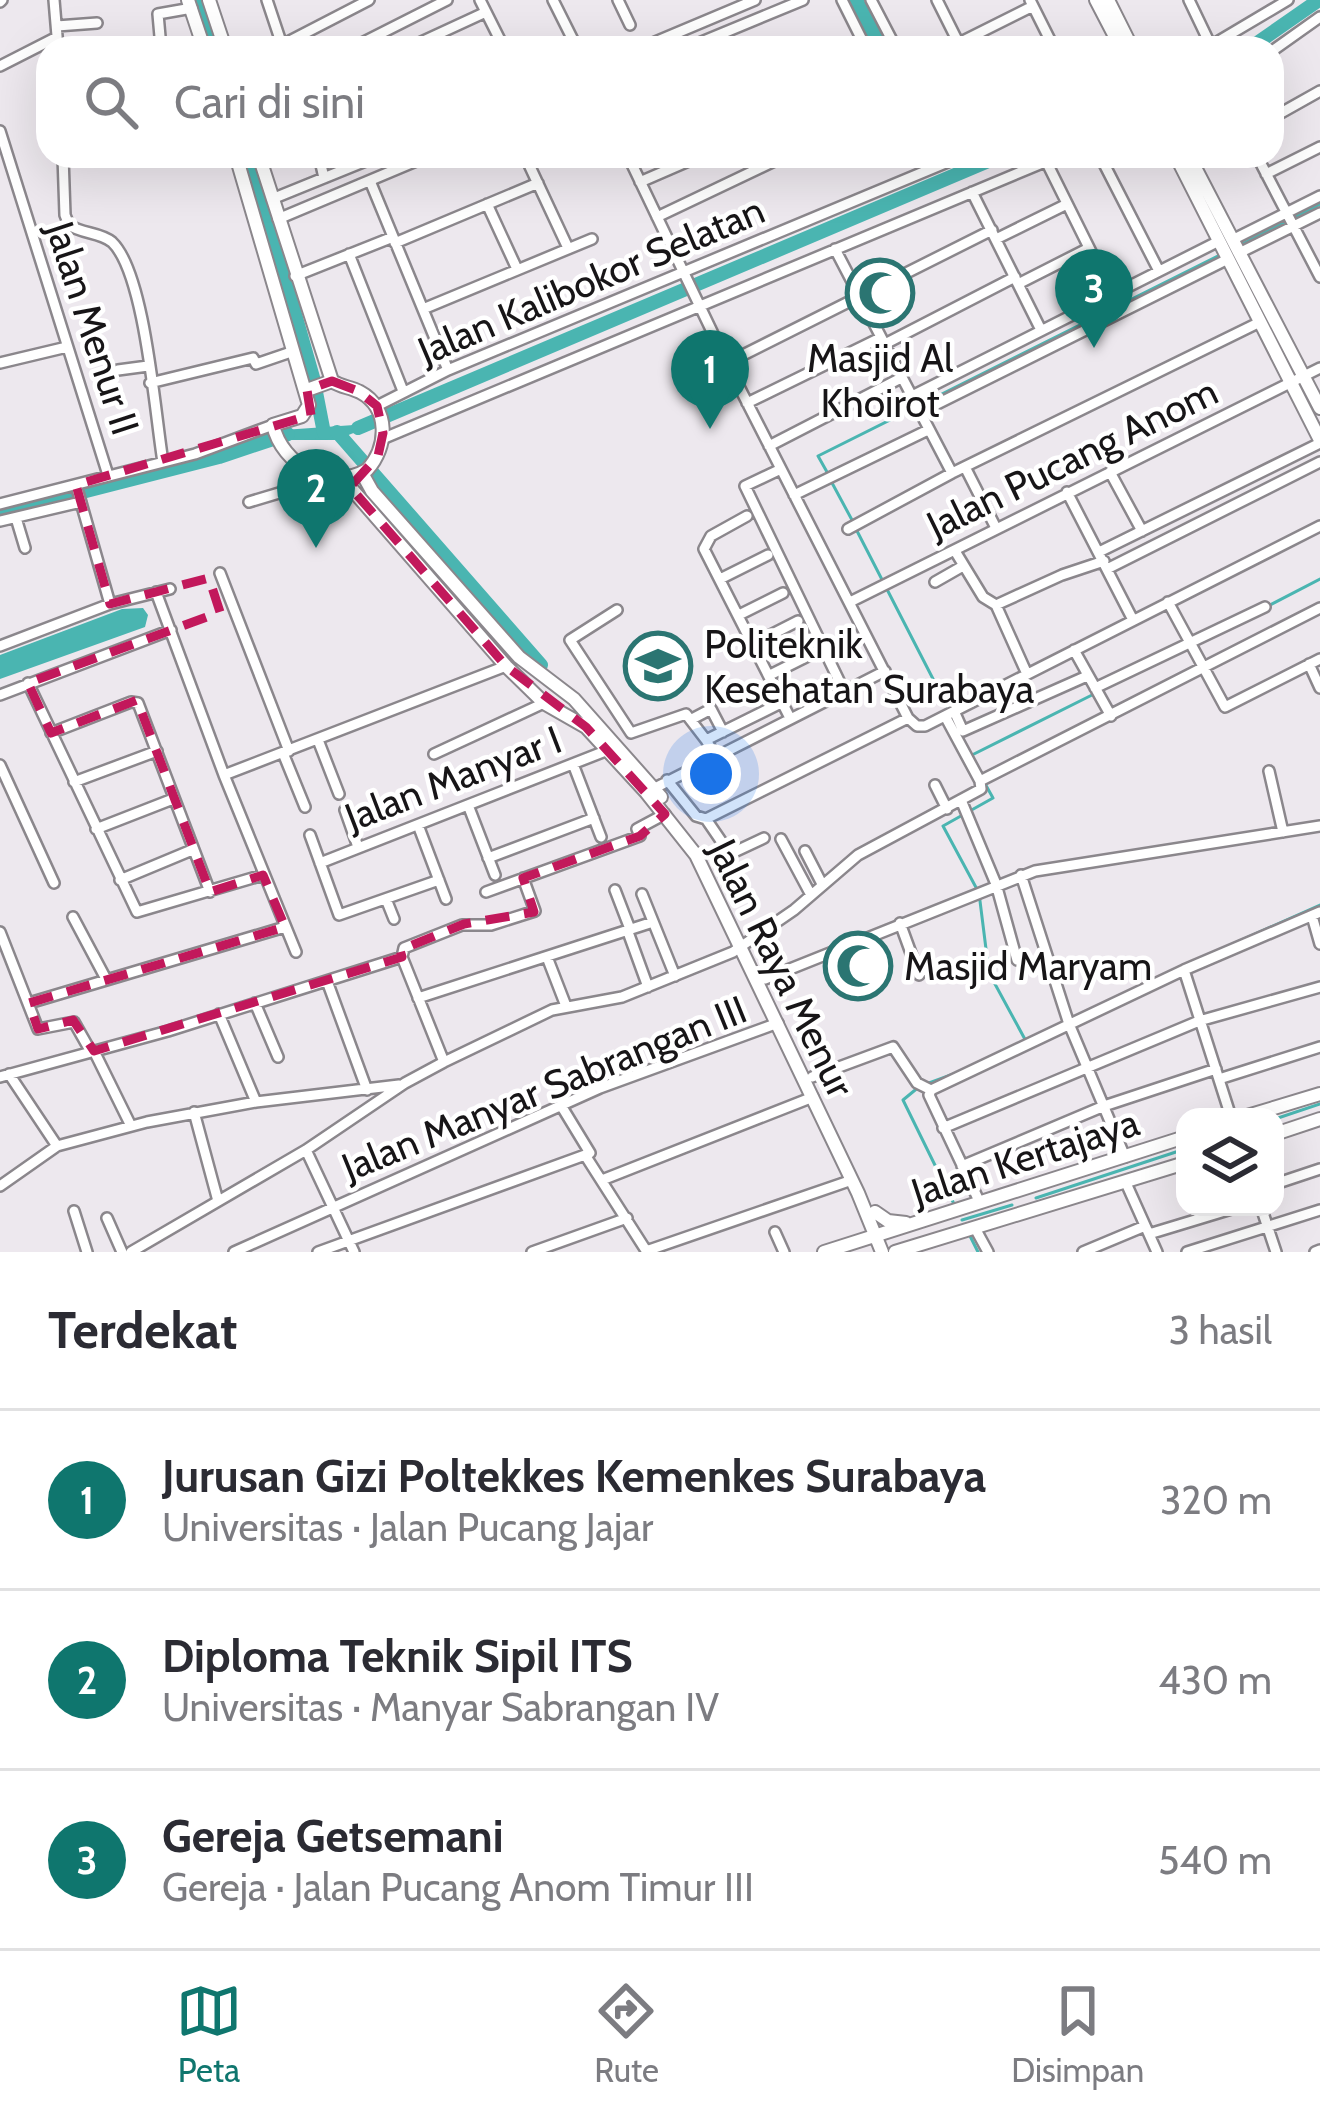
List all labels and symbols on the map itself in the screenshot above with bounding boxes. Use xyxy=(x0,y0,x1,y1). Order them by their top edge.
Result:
street label: Jalan Kalibokor Selatan xyxy=(410,185,771,375)
street label: Jalan Menur II xyxy=(36,214,150,441)
pin: 3 xyxy=(1055,249,1133,348)
mosque icon: Masjid Al Khoirot xyxy=(845,258,915,328)
pin: 1 xyxy=(671,330,749,429)
place label: Masjid Al Khoirot xyxy=(807,334,953,427)
street label: Jalan Pucang Anom xyxy=(918,367,1225,550)
pin: 2 xyxy=(277,449,355,548)
place label: Politeknik Kesehatan Surabaya xyxy=(704,620,1035,713)
school or university icon: Politeknik Kesehatan Surabaya xyxy=(623,631,693,701)
street label: Jalan Manyar I xyxy=(337,715,568,842)
your location xyxy=(681,744,741,804)
street label: Jalan Raya Menur xyxy=(698,830,865,1105)
mosque icon: Masjid Maryam xyxy=(823,931,893,1001)
place label: Masjid Maryam xyxy=(904,942,1152,990)
street label: Jalan Manyar Sabrangan III xyxy=(334,985,753,1191)
street label: Jalan Kertajaya xyxy=(904,1098,1145,1217)

